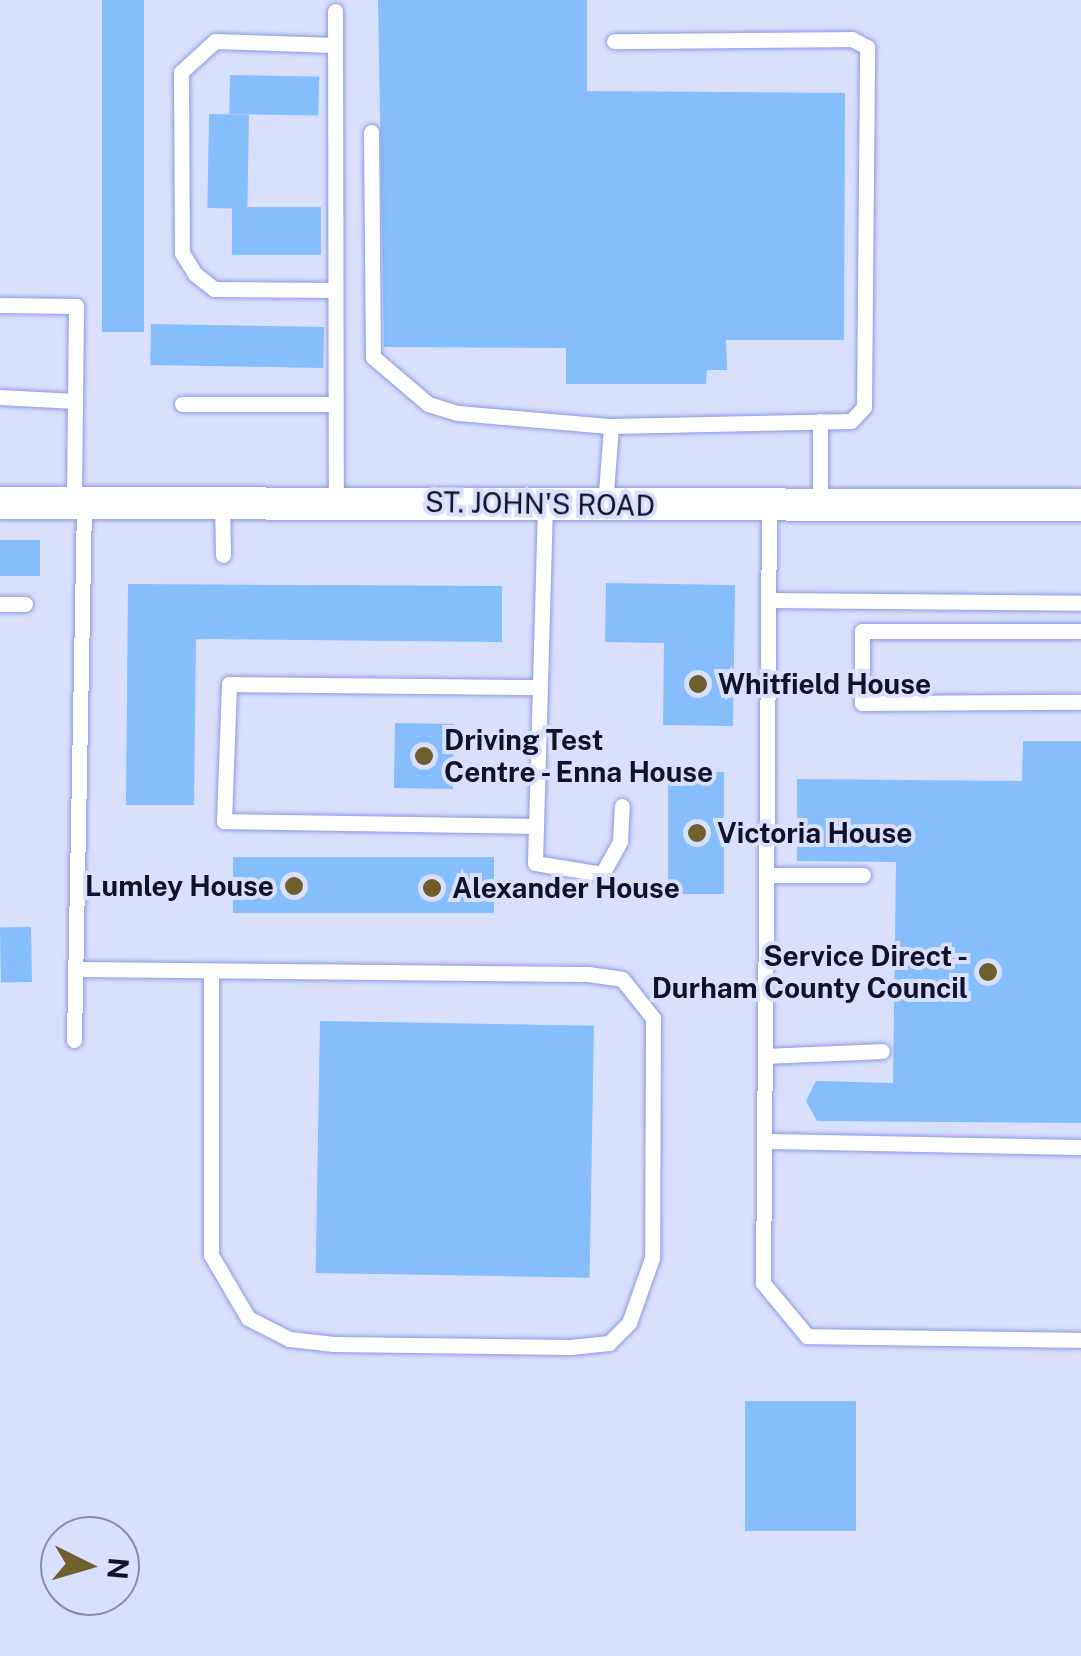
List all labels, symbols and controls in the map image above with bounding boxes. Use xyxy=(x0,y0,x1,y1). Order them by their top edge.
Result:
street label: ST. JOHN'S ROAD xyxy=(425,485,655,523)
place label: Whitfield House xyxy=(718,667,931,701)
marker: Whitfield House xyxy=(687,673,709,695)
place label: Driving Test Centre - Enna House xyxy=(444,723,717,789)
marker: Driving Test Centre - Enna House xyxy=(413,745,435,767)
place label: Victoria House xyxy=(717,816,912,850)
marker: Victoria House xyxy=(686,822,708,844)
place label: Lumley House xyxy=(85,869,274,903)
place label: Alexander House xyxy=(452,871,680,905)
marker: Lumley House xyxy=(283,875,305,897)
marker: Alexander House xyxy=(421,877,443,899)
place label: Service Direct - Durham County Council xyxy=(652,939,968,1005)
marker: Service Direct - Durham County Council xyxy=(977,961,999,983)
north arrow xyxy=(40,1516,140,1616)
text: N xyxy=(101,1556,136,1581)

